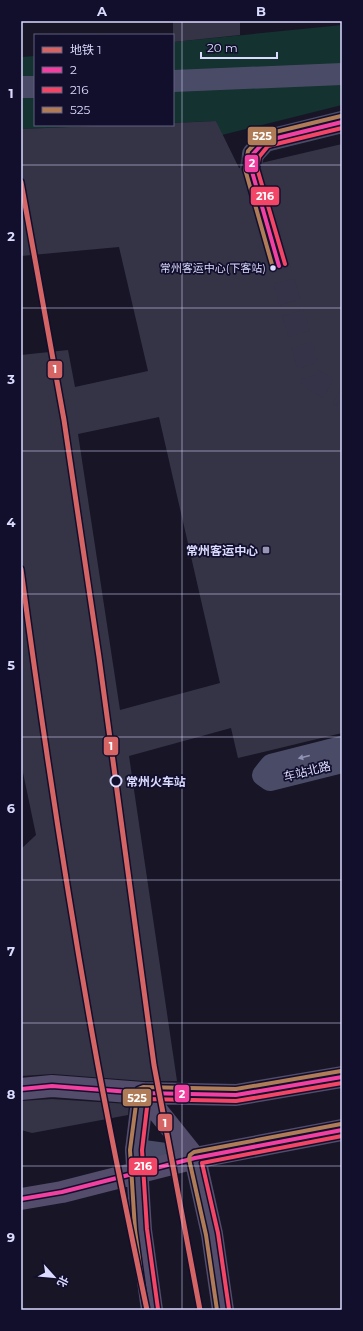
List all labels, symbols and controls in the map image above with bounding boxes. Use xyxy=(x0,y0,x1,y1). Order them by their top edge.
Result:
text: A xyxy=(96,3,108,19)
text: B xyxy=(256,3,266,19)
legend xyxy=(34,34,174,126)
scale bar xyxy=(201,34,277,60)
text: 20 m xyxy=(207,40,238,55)
text: 地铁 1 xyxy=(70,42,101,57)
text: 2 xyxy=(70,62,77,77)
text: 216 xyxy=(70,82,88,97)
text: 1 xyxy=(8,85,14,101)
text: 525 xyxy=(70,102,91,117)
line badge: 525 xyxy=(247,126,277,146)
text: 525 xyxy=(252,129,272,143)
line badge: 2 xyxy=(244,154,259,173)
text: 2 xyxy=(249,156,256,170)
line badge: 216 xyxy=(250,186,280,206)
text: 216 xyxy=(256,189,274,203)
text: 2 xyxy=(7,228,15,244)
place label: 常州客运中心(下客站) xyxy=(160,261,266,275)
marker: 常州客运中心(下客站) xyxy=(268,263,278,273)
line badge: 1 xyxy=(47,360,63,379)
text: 1 xyxy=(53,362,57,376)
text: 3 xyxy=(6,371,15,387)
text: 4 xyxy=(7,514,16,530)
place label: 常州客运中心 xyxy=(186,543,258,558)
marker: 常州客运中心 xyxy=(261,545,271,555)
text: 5 xyxy=(7,657,15,673)
line badge: 1 xyxy=(103,736,119,756)
text: 1 xyxy=(109,739,113,753)
one-way arrow xyxy=(298,754,310,760)
street label: 车站北路 xyxy=(282,758,332,784)
marker: 常州火车站 xyxy=(109,774,123,788)
place label: 常州火车站 xyxy=(126,774,186,789)
text: 6 xyxy=(7,800,16,816)
text: 7 xyxy=(7,943,15,959)
line badge: 2 xyxy=(174,1084,190,1103)
text: 8 xyxy=(7,1086,16,1102)
text: 2 xyxy=(179,1087,186,1101)
line badge: 525 xyxy=(122,1088,152,1107)
text: 525 xyxy=(127,1091,147,1105)
line badge: 1 xyxy=(157,1113,173,1132)
text: 1 xyxy=(163,1116,167,1130)
line badge: 216 xyxy=(128,1157,158,1176)
text: 216 xyxy=(134,1159,152,1173)
text: 9 xyxy=(7,1229,15,1245)
north arrow xyxy=(34,1257,74,1297)
text: 北 xyxy=(54,1273,72,1290)

